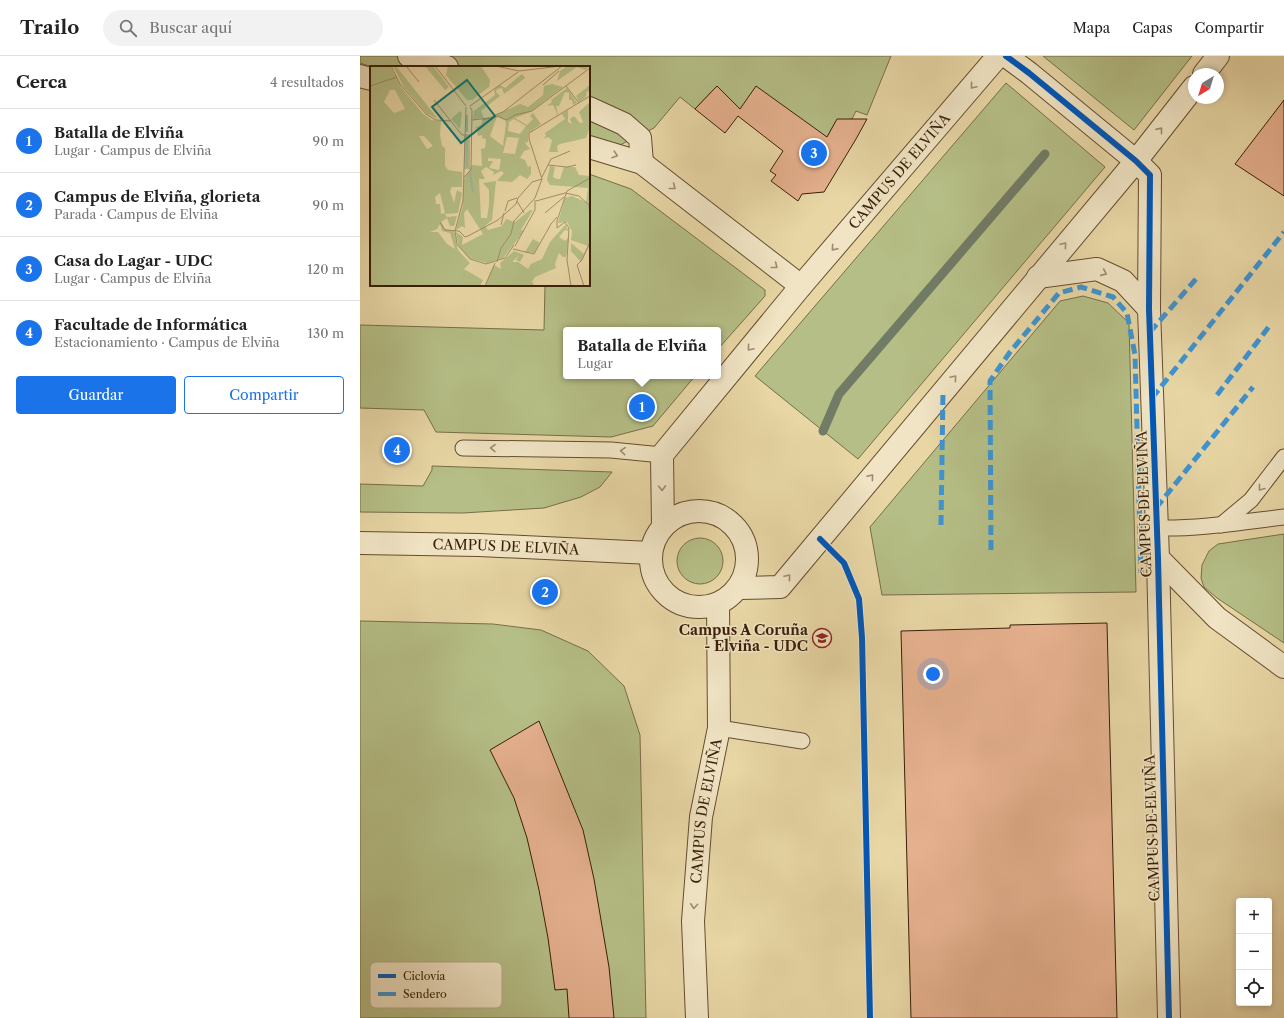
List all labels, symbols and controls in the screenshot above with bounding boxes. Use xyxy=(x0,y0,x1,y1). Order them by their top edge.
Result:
search box xyxy=(103,10,383,46)
text: Trailo xyxy=(20,16,79,39)
icon: search xyxy=(117,17,139,39)
text: Buscar aquí xyxy=(149,18,232,37)
text: Mapa xyxy=(1073,19,1110,37)
text: Capas xyxy=(1132,19,1173,37)
text: Compartir xyxy=(1195,19,1264,37)
inset map xyxy=(370,66,590,286)
north arrow xyxy=(1188,68,1224,104)
text: Cerca xyxy=(16,72,67,92)
text: 4 resultados xyxy=(270,74,344,90)
one-way arrow xyxy=(971,81,978,88)
street label: CAMPUS DE ELVIÑA xyxy=(845,109,954,233)
text: Batalla de Elviña xyxy=(54,123,184,142)
one-way arrow xyxy=(1156,128,1163,135)
text: 1 xyxy=(26,133,32,149)
text: 90 m xyxy=(313,133,344,149)
pin: 3 xyxy=(801,138,827,168)
text: Lugar · Campus de Elviña xyxy=(54,142,211,158)
one-way arrow xyxy=(612,150,619,159)
one-way arrow xyxy=(668,182,675,189)
text: Campus de Elviña, glorieta xyxy=(54,187,260,206)
text: 2 xyxy=(25,197,33,213)
text: 90 m xyxy=(313,197,344,213)
text: Parada · Campus de Elviña xyxy=(54,206,218,222)
one-way arrow xyxy=(831,243,838,251)
one-way arrow xyxy=(1060,243,1067,250)
text: Casa do Lagar - UDC xyxy=(54,251,212,270)
text: 3 xyxy=(25,261,33,277)
text: 120 m xyxy=(307,261,344,277)
one-way arrow xyxy=(771,262,778,269)
one-way arrow xyxy=(1100,268,1107,276)
text: Lugar · Campus de Elviña xyxy=(54,270,211,286)
text: Facultade de Informática xyxy=(54,315,247,334)
text: 4 xyxy=(25,325,33,341)
text: 130 m xyxy=(308,325,344,341)
popup xyxy=(563,327,721,379)
text: Estacionamiento · Campus de Elviña xyxy=(54,334,280,350)
text: Batalla de Elviña xyxy=(577,336,707,355)
one-way arrow xyxy=(748,343,755,350)
text: Lugar xyxy=(577,355,613,371)
one-way arrow xyxy=(950,375,957,382)
button: Guardar xyxy=(16,376,176,414)
button: Compartir xyxy=(184,376,344,414)
pin: 1 xyxy=(629,392,655,422)
street label: CAMPUS DE ELVIÑA xyxy=(1131,430,1156,578)
pin: 4 xyxy=(384,435,410,465)
one-way arrow xyxy=(490,444,496,453)
one-way arrow xyxy=(620,447,626,456)
one-way arrow xyxy=(867,475,874,482)
one-way arrow xyxy=(1258,484,1265,491)
one-way arrow xyxy=(658,485,667,491)
street label: CAMPUS DE ELVIÑA xyxy=(432,535,580,559)
one-way arrow xyxy=(784,575,791,582)
pin: 2 xyxy=(532,577,558,607)
place label: Campus A Coruña - Elviña - UDC xyxy=(679,621,809,655)
school or university icon: Campus A Coruña - Elviña - UDC xyxy=(811,627,833,649)
your location xyxy=(923,664,943,684)
street label: CAMPUS DE ELVIÑA xyxy=(687,736,726,884)
street label: CAMPUS DE ELVIÑA xyxy=(1139,754,1164,902)
map controls xyxy=(1236,898,1272,1006)
button: + xyxy=(1236,898,1272,934)
one-way arrow xyxy=(690,903,699,909)
button: − xyxy=(1236,934,1272,970)
legend xyxy=(370,962,502,1008)
text: Ciclovía xyxy=(403,969,446,983)
button: locate xyxy=(1236,970,1272,1006)
text: Sendero xyxy=(403,987,447,1001)

